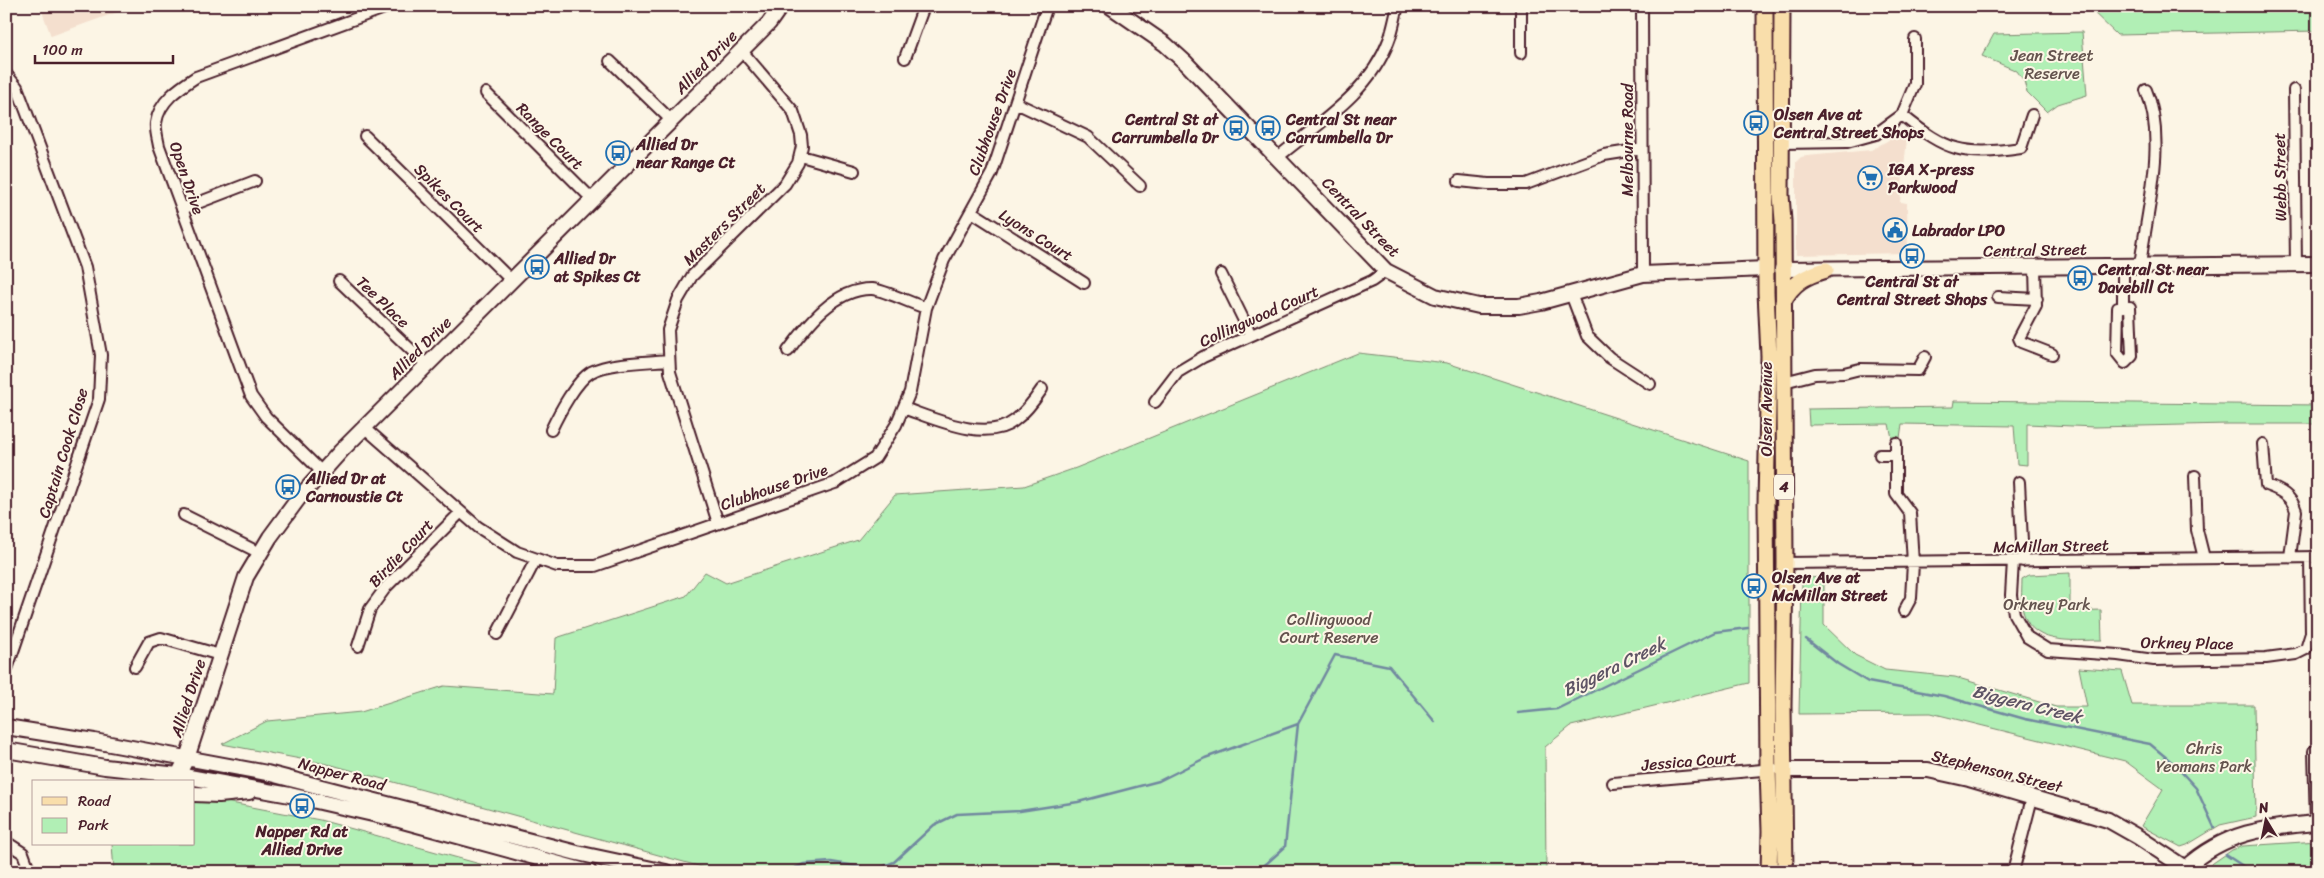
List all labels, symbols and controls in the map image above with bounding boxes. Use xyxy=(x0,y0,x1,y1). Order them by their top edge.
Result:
street label: Allied Drive xyxy=(667,23,745,102)
scale bar xyxy=(35,32,172,64)
text: 100 m xyxy=(42,37,83,63)
park label: Jean Street Reserve xyxy=(2009,41,2094,88)
street label: Clubhouse Drive xyxy=(959,64,1025,180)
street label: Melbourne Road xyxy=(1613,82,1642,196)
street label: Range Court xyxy=(509,95,591,177)
place label: Olsen Ave at Central Street Shops xyxy=(1773,100,1925,147)
place label: Central St at Carrumbella Dr xyxy=(1111,105,1220,152)
place label: Central St near Carrumbella Dr xyxy=(1285,105,1397,152)
bus stop icon: Olsen Ave at Central Street Shops xyxy=(1743,110,1769,136)
bus stop icon: Central St at Carrumbella Dr xyxy=(1223,115,1249,141)
bus stop icon: Central St near Carrumbella Dr xyxy=(1255,115,1281,141)
place label: Allied Dr near Range Ct xyxy=(635,130,735,177)
street label: Webb Street xyxy=(2265,132,2295,222)
street label: Open Drive xyxy=(161,138,213,219)
bus stop icon: Allied Dr near Range Ct xyxy=(605,140,631,166)
place label: IGA X-press Parkwood xyxy=(1887,155,1975,202)
street label: Spikes Court xyxy=(407,156,491,240)
supermarket icon: IGA X-press Parkwood xyxy=(1857,165,1883,191)
street label: Central Street xyxy=(1315,170,1407,264)
street label: Masters Street xyxy=(675,175,773,273)
street label: Lyons Court xyxy=(993,201,1079,269)
place label: Labrador LPO xyxy=(1912,216,2006,245)
public building icon: Labrador LPO xyxy=(1882,217,1908,243)
street label: Central Street xyxy=(1983,235,2087,265)
bus stop icon: Central St at Central Street Shops xyxy=(1899,243,1925,269)
place label: Allied Dr at Spikes Ct xyxy=(553,244,641,291)
bus stop icon: Allied Dr at Spikes Ct xyxy=(524,254,550,280)
place label: Central St near Davebill Ct xyxy=(2097,255,2209,302)
bus stop icon: Central St near Davebill Ct xyxy=(2067,265,2093,291)
place label: Central St at Central Street Shops xyxy=(1836,267,1988,314)
street label: Tee Place xyxy=(349,269,417,335)
street label: Collingwood Court xyxy=(1194,277,1324,355)
street label: Allied Drive xyxy=(380,309,459,388)
street label: Olsen Avenue xyxy=(1752,362,1781,456)
street label: Captain Cook Close xyxy=(29,384,97,522)
street label: Clubhouse Drive xyxy=(716,455,832,519)
place label: Allied Dr at Carnoustie Ct xyxy=(305,464,403,511)
bus stop icon: Allied Dr at Carnoustie Ct xyxy=(275,474,301,500)
road number: 4 xyxy=(1774,474,1794,500)
street label: Birdie Court xyxy=(361,512,441,594)
street label: McMillan Street xyxy=(1993,530,2109,562)
place label: Olsen Ave at McMillan Street xyxy=(1771,563,1888,610)
bus stop icon: Olsen Ave at McMillan Street xyxy=(1741,573,1767,599)
park label: Orkney Park xyxy=(2003,590,2091,619)
park label: Collingwood Court Reserve xyxy=(1280,605,1378,652)
water label: Biggera Creek xyxy=(1557,627,1673,706)
street label: Orkney Place xyxy=(2140,628,2234,658)
street label: Allied Drive xyxy=(161,655,214,742)
water label: Biggera Creek xyxy=(1969,675,2087,734)
park label: Chris Yeomans Park xyxy=(2156,734,2252,781)
street label: Stephenson Street xyxy=(1929,741,2066,801)
street label: Jessica Court xyxy=(1639,742,1738,780)
street label: Napper Road xyxy=(295,748,390,800)
legend xyxy=(32,780,195,846)
text: Road xyxy=(78,788,111,814)
bus stop icon: Napper Rd at Allied Drive xyxy=(289,793,315,819)
text: N xyxy=(2256,794,2271,821)
north arrow xyxy=(2242,796,2292,846)
text: Park xyxy=(78,812,109,838)
place label: Napper Rd at Allied Drive xyxy=(255,817,348,864)

